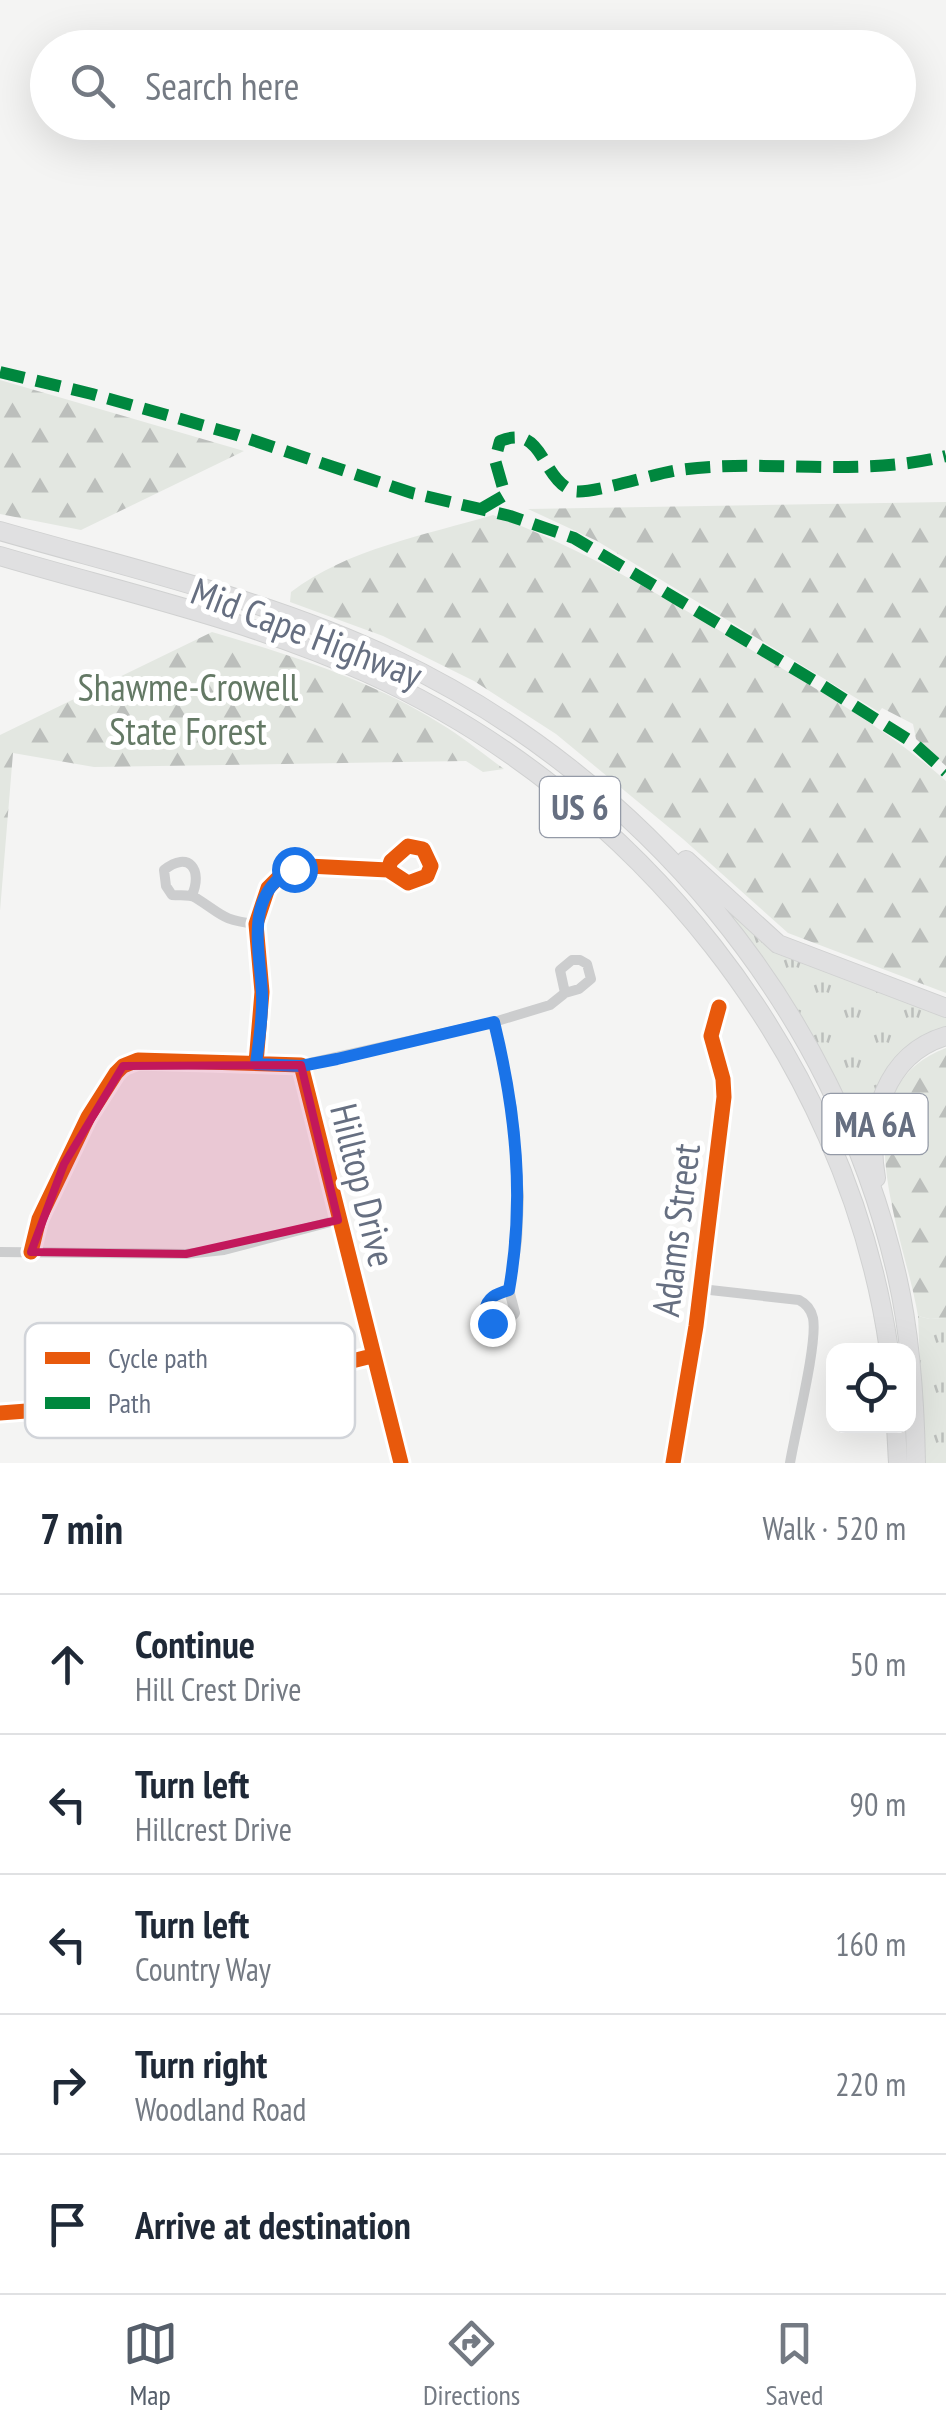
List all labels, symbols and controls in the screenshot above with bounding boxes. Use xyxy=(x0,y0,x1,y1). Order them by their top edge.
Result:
search box xyxy=(30,30,916,140)
icon: search xyxy=(65,58,120,113)
text: Search here xyxy=(145,61,299,110)
street label: Mid Cape Highway xyxy=(185,566,430,699)
park label: Shawme-Crowell State Forest xyxy=(78,662,299,755)
road number: US 6 xyxy=(540,777,620,837)
route start xyxy=(272,847,318,893)
road number: MA 6A xyxy=(822,1094,928,1154)
street label: Hilltop Drive xyxy=(320,1098,408,1272)
street label: Adams Street xyxy=(640,1140,710,1319)
route end xyxy=(470,1301,516,1347)
legend xyxy=(25,1323,355,1438)
text: Cycle path xyxy=(108,1339,208,1376)
map controls xyxy=(826,1343,916,1433)
button: locate xyxy=(826,1343,916,1433)
text: Path xyxy=(108,1384,151,1421)
text: 7 min xyxy=(40,1501,123,1556)
text: Walk · 520 m xyxy=(762,1507,906,1549)
text: Continue xyxy=(135,1619,255,1668)
icon: ahead xyxy=(40,1637,95,1692)
text: 50 m xyxy=(850,1643,906,1685)
text: Hill Crest Drive xyxy=(135,1668,302,1710)
text: Turn left xyxy=(135,1759,249,1808)
icon: left xyxy=(40,1777,95,1832)
text: 90 m xyxy=(850,1783,906,1825)
text: Hillcrest Drive xyxy=(135,1808,292,1850)
text: Turn left xyxy=(135,1899,249,1948)
icon: left xyxy=(40,1917,95,1972)
text: 160 m xyxy=(835,1923,906,1965)
text: Country Way xyxy=(135,1948,271,1990)
text: Turn right xyxy=(135,2039,267,2088)
icon: right xyxy=(40,2057,95,2112)
text: 220 m xyxy=(835,2063,906,2105)
text: Woodland Road xyxy=(135,2088,306,2130)
icon: arrive xyxy=(40,2197,95,2252)
text: Arrive at destination xyxy=(135,2200,411,2249)
tab: Map xyxy=(123,2316,178,2413)
tab: Directions xyxy=(423,2316,520,2413)
tab: Saved xyxy=(766,2316,823,2413)

